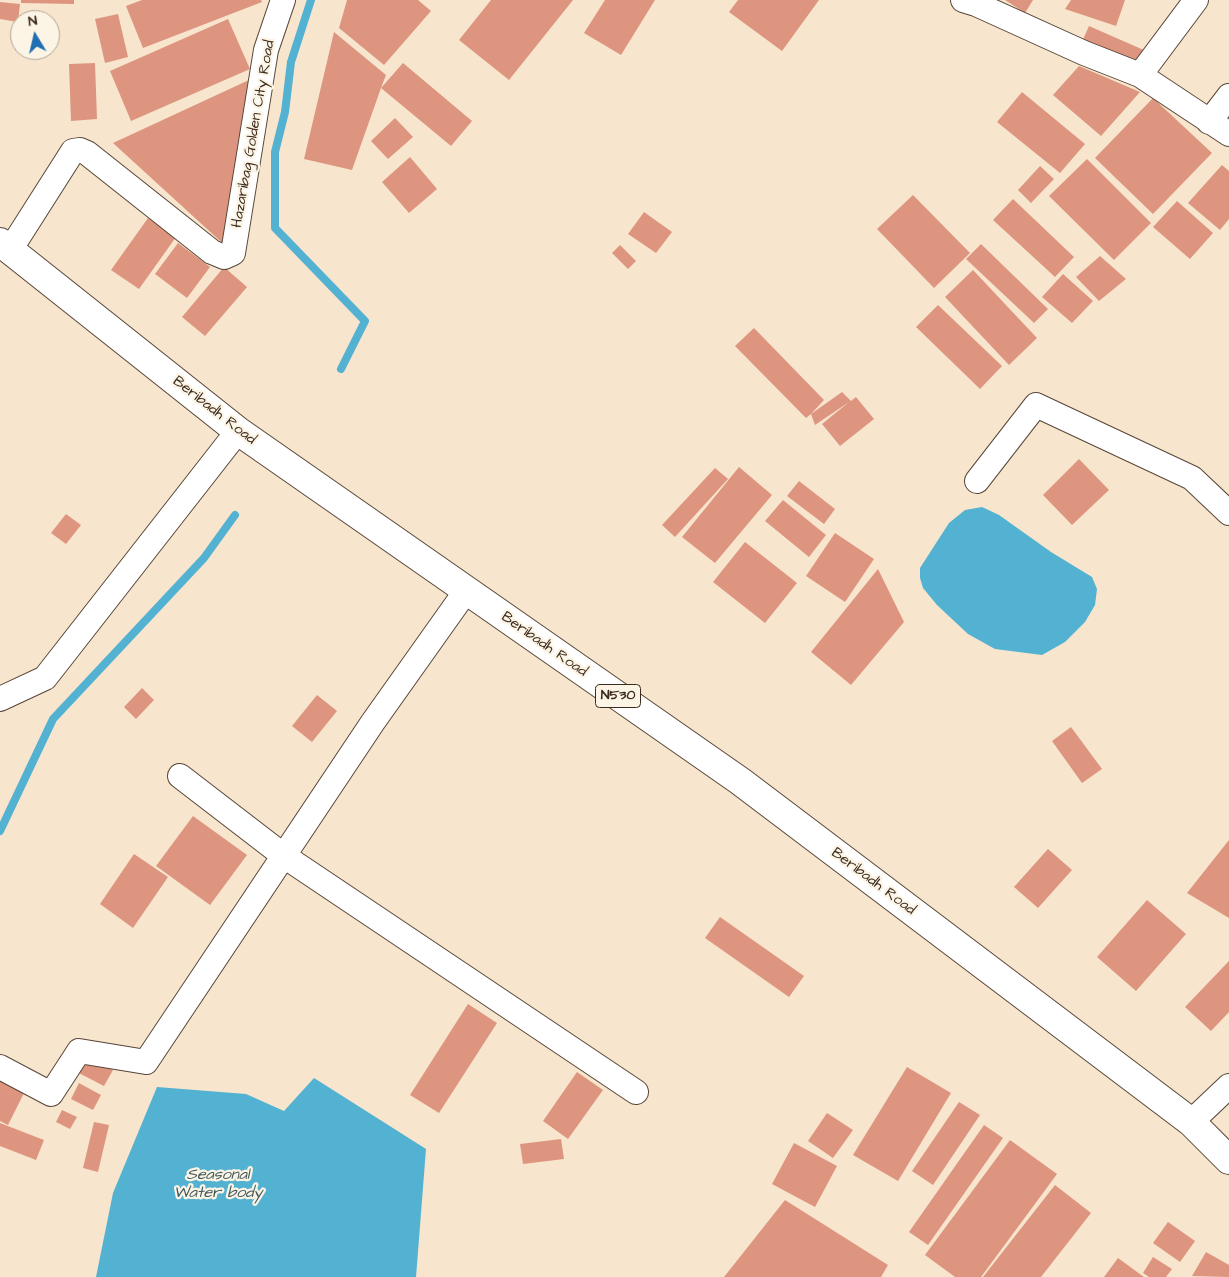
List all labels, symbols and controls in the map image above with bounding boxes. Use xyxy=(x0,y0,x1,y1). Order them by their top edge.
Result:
north arrow xyxy=(10,10,60,60)
text: N xyxy=(27,11,39,32)
street label: Hazaribag Golden City Road xyxy=(229,39,279,229)
street label: Beribadh Road xyxy=(169,373,259,449)
street label: Beribadh Road xyxy=(497,609,591,681)
road number: N530 xyxy=(596,684,640,708)
street label: Beribadh Road xyxy=(827,844,919,920)
water label: Seasonal Water body xyxy=(174,1166,262,1204)

